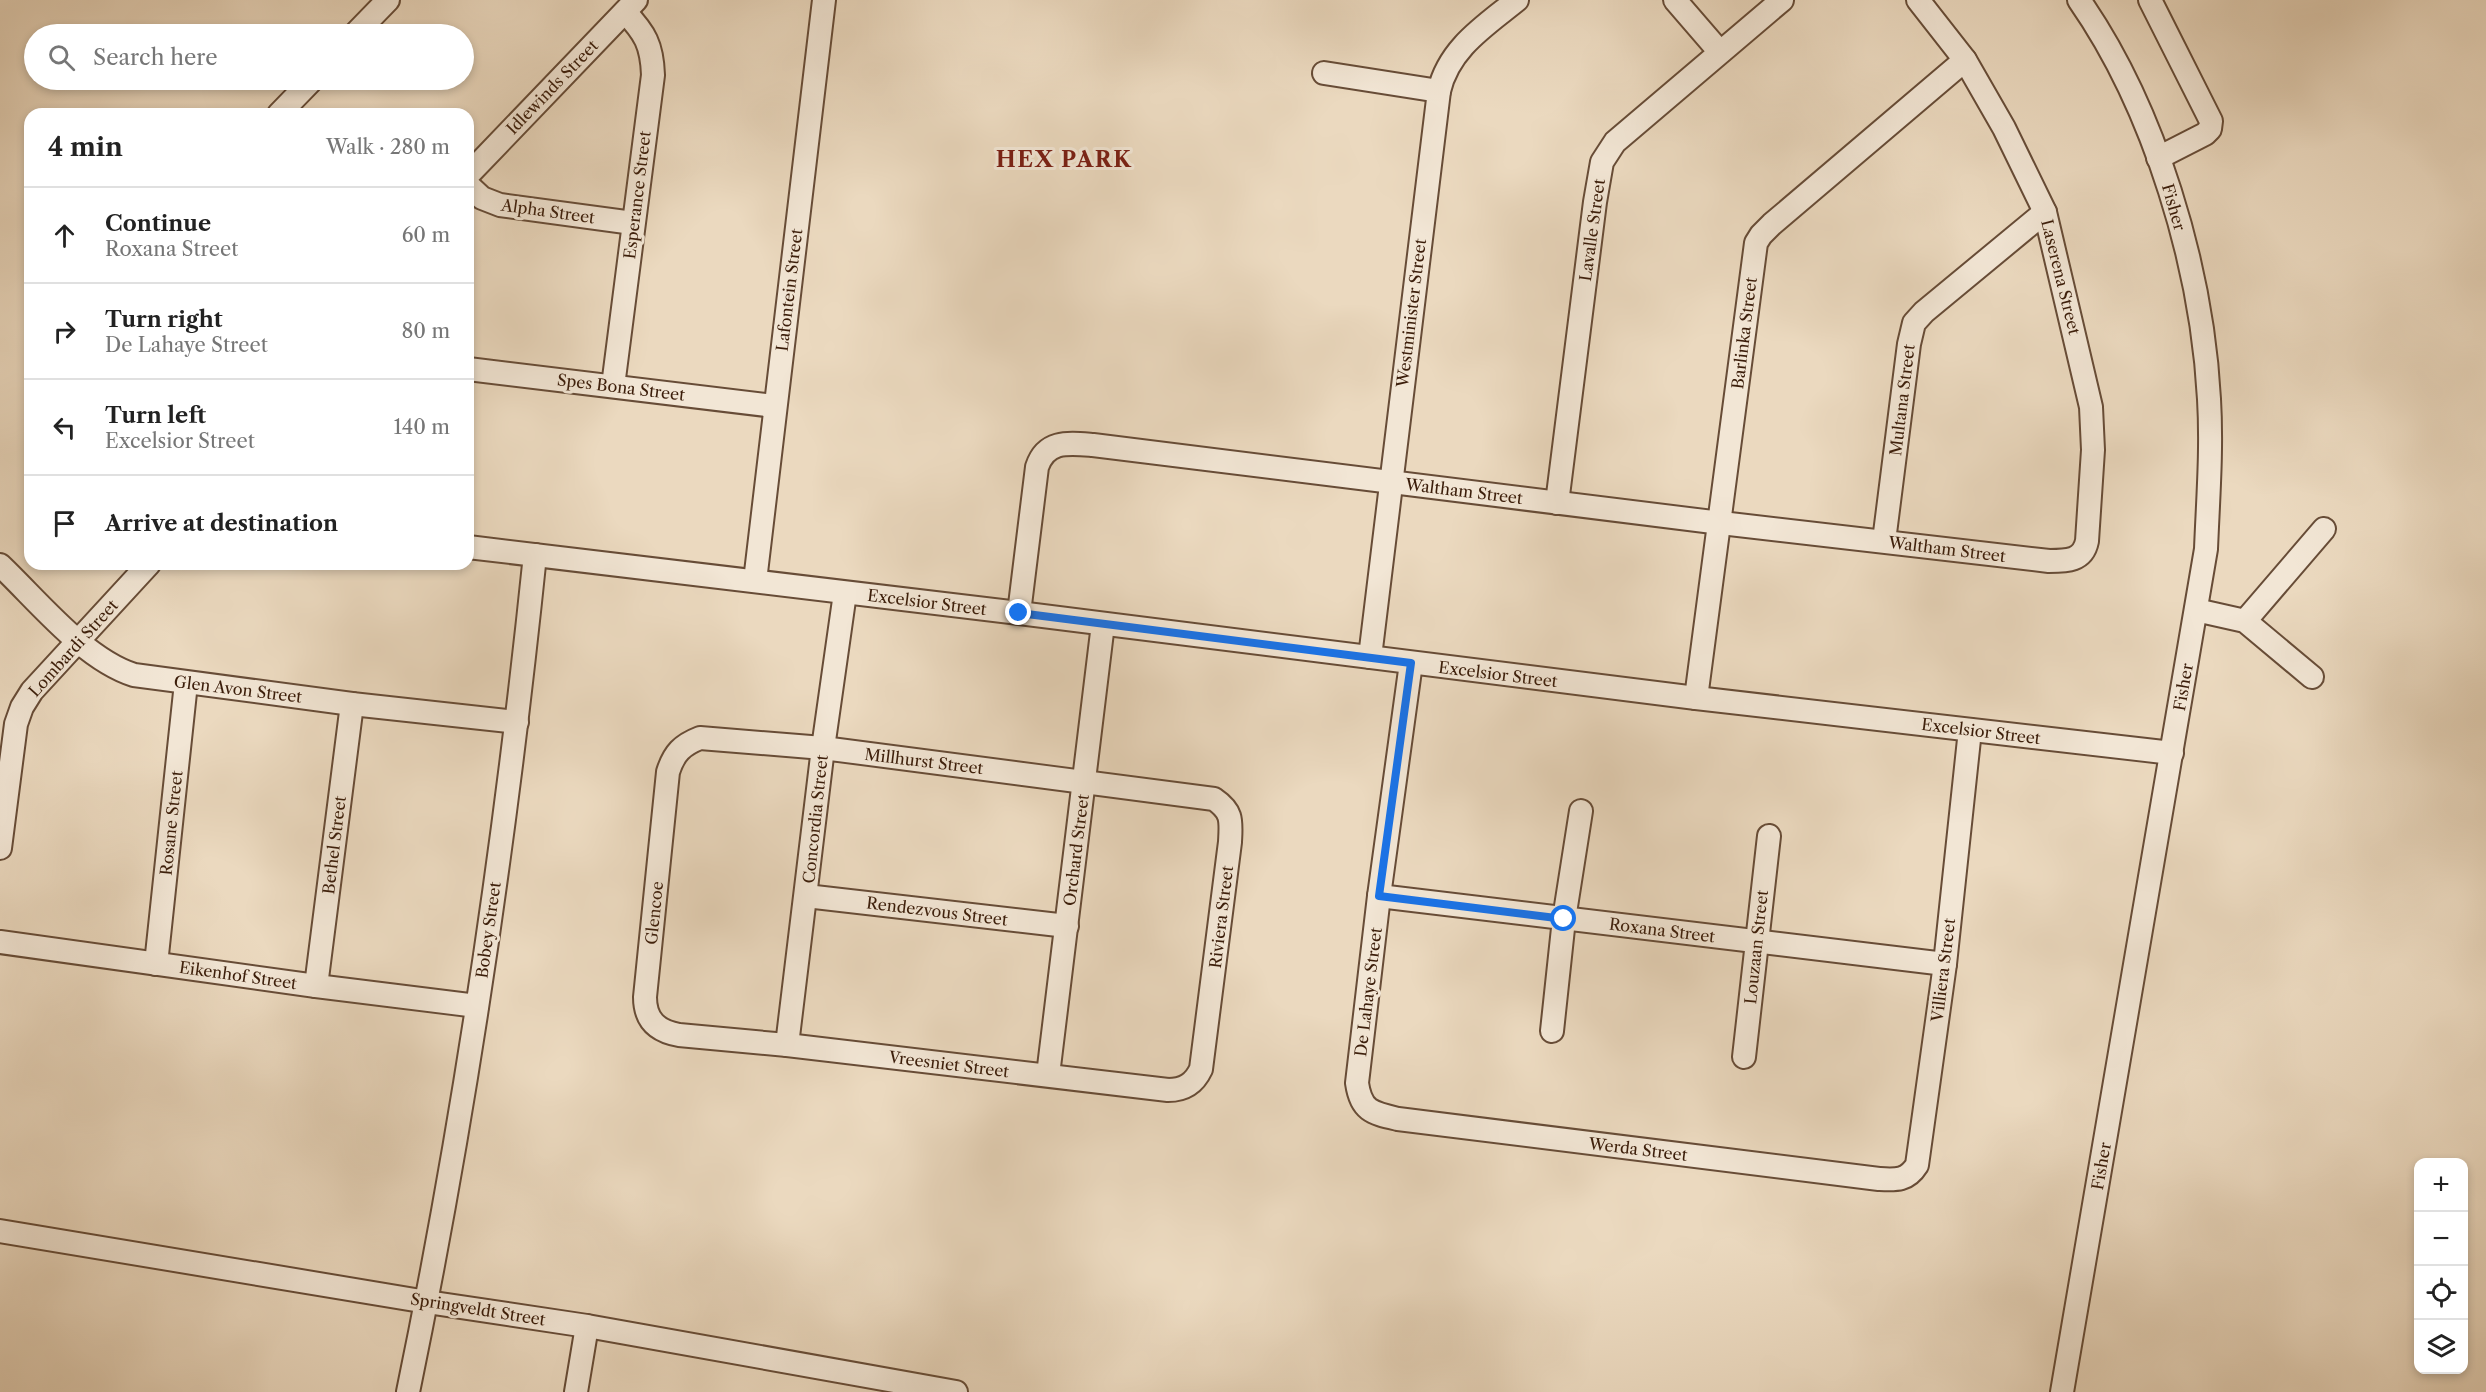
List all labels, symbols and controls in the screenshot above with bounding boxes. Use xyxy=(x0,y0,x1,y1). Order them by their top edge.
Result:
search box xyxy=(24,24,474,90)
street label: Idlewinds Street xyxy=(502,35,602,138)
icon: search xyxy=(45,41,78,74)
text: Search here xyxy=(93,44,218,71)
street label: Esperance Street xyxy=(619,129,655,260)
text: 4 min xyxy=(48,131,123,163)
text: Walk · 280 m xyxy=(326,135,450,159)
district label: HEX PARK xyxy=(996,146,1132,173)
street label: Lavalle Street xyxy=(1575,177,1609,282)
street label: Fisher xyxy=(2158,181,2190,233)
street label: Alpha Street xyxy=(499,194,596,228)
text: Continue xyxy=(105,210,211,237)
street label: Laserena Street xyxy=(2037,217,2085,337)
icon: ahead xyxy=(48,219,81,252)
text: 60 m xyxy=(402,223,450,247)
street label: Lafontein Street xyxy=(772,227,806,352)
text: Roxana Street xyxy=(105,237,238,261)
street label: Westminister Street xyxy=(1392,237,1430,390)
street label: Barlinka Street xyxy=(1727,275,1761,390)
text: Turn right xyxy=(105,306,223,333)
icon: right xyxy=(48,315,81,348)
text: 80 m xyxy=(402,319,450,343)
text: De Lahaye Street xyxy=(105,333,268,357)
street label: Multana Street xyxy=(1885,343,1919,457)
street label: Spes Bona Street xyxy=(556,369,686,405)
text: Turn left xyxy=(105,402,206,429)
icon: left xyxy=(48,411,81,444)
text: 140 m xyxy=(393,415,450,439)
text: Excelsior Street xyxy=(105,429,255,453)
street label: Waltham Street xyxy=(1403,474,1524,508)
icon: arrive xyxy=(48,507,81,540)
text: Arrive at destination xyxy=(105,510,338,537)
street label: Waltham Street xyxy=(1886,532,2007,566)
street label: Excelsior Street xyxy=(866,585,988,619)
street label: Lombardi Street xyxy=(24,595,122,701)
route end xyxy=(1005,599,1031,625)
street label: Excelsior Street xyxy=(1437,657,1559,691)
street label: Fisher xyxy=(2169,661,2197,712)
street label: Glen Avon Street xyxy=(173,671,303,707)
street label: Excelsior Street xyxy=(1920,714,2042,748)
street label: Millhurst Street xyxy=(864,744,985,778)
street label: Concordia Street xyxy=(798,753,832,884)
street label: Rosane Street xyxy=(156,769,186,876)
street label: Orchard Street xyxy=(1059,793,1093,907)
street label: Bethel Street xyxy=(318,794,350,895)
street label: Riviera Street xyxy=(1205,864,1237,970)
street label: Bobey Street xyxy=(471,880,505,980)
street label: Glencoe xyxy=(641,880,667,946)
street label: Louzaan Street xyxy=(1740,888,1772,1005)
street label: Rendezvous Street xyxy=(865,892,1009,930)
route start xyxy=(1550,905,1576,931)
street label: Roxana Street xyxy=(1608,914,1716,946)
street label: Villiera Street xyxy=(1927,917,1959,1024)
street label: De Lahaye Street xyxy=(1350,926,1386,1058)
street label: Eikenhof Street xyxy=(178,957,298,993)
street label: Vreesniet Street xyxy=(887,1047,1011,1081)
street label: Werda Street xyxy=(1587,1133,1689,1165)
street label: Fisher xyxy=(2087,1140,2115,1191)
map controls xyxy=(2414,1158,2468,1374)
button: + xyxy=(2414,1158,2468,1212)
button: − xyxy=(2414,1212,2468,1266)
button: locate xyxy=(2414,1266,2468,1320)
street label: Springveldt Street xyxy=(409,1288,547,1330)
button: layers xyxy=(2414,1320,2468,1374)

